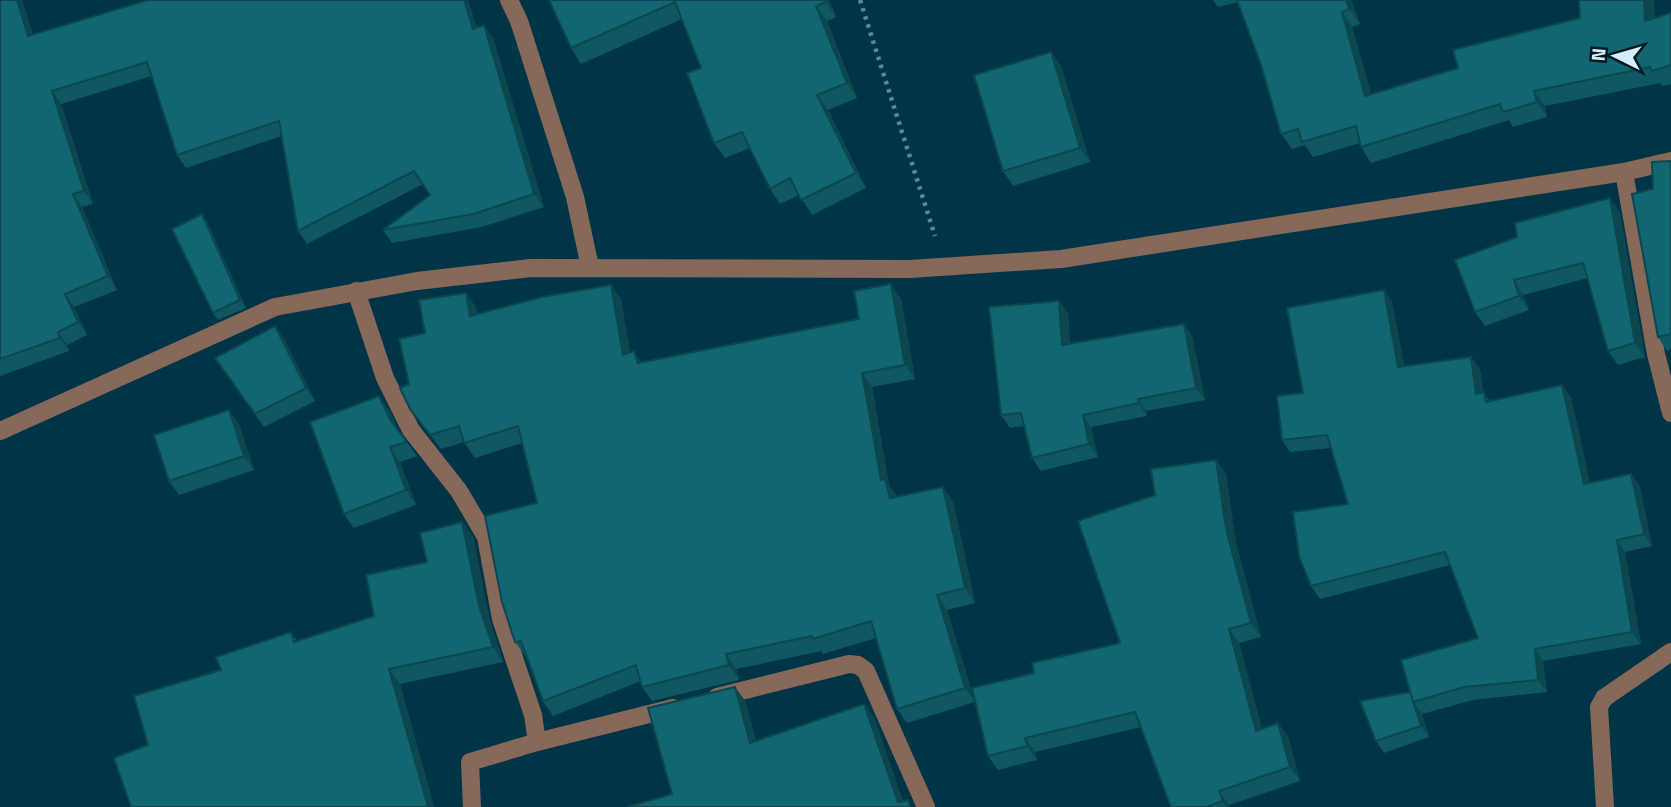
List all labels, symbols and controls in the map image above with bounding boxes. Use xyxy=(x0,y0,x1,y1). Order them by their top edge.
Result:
north arrow xyxy=(1580,21,1650,91)
text: N xyxy=(1583,47,1613,62)

